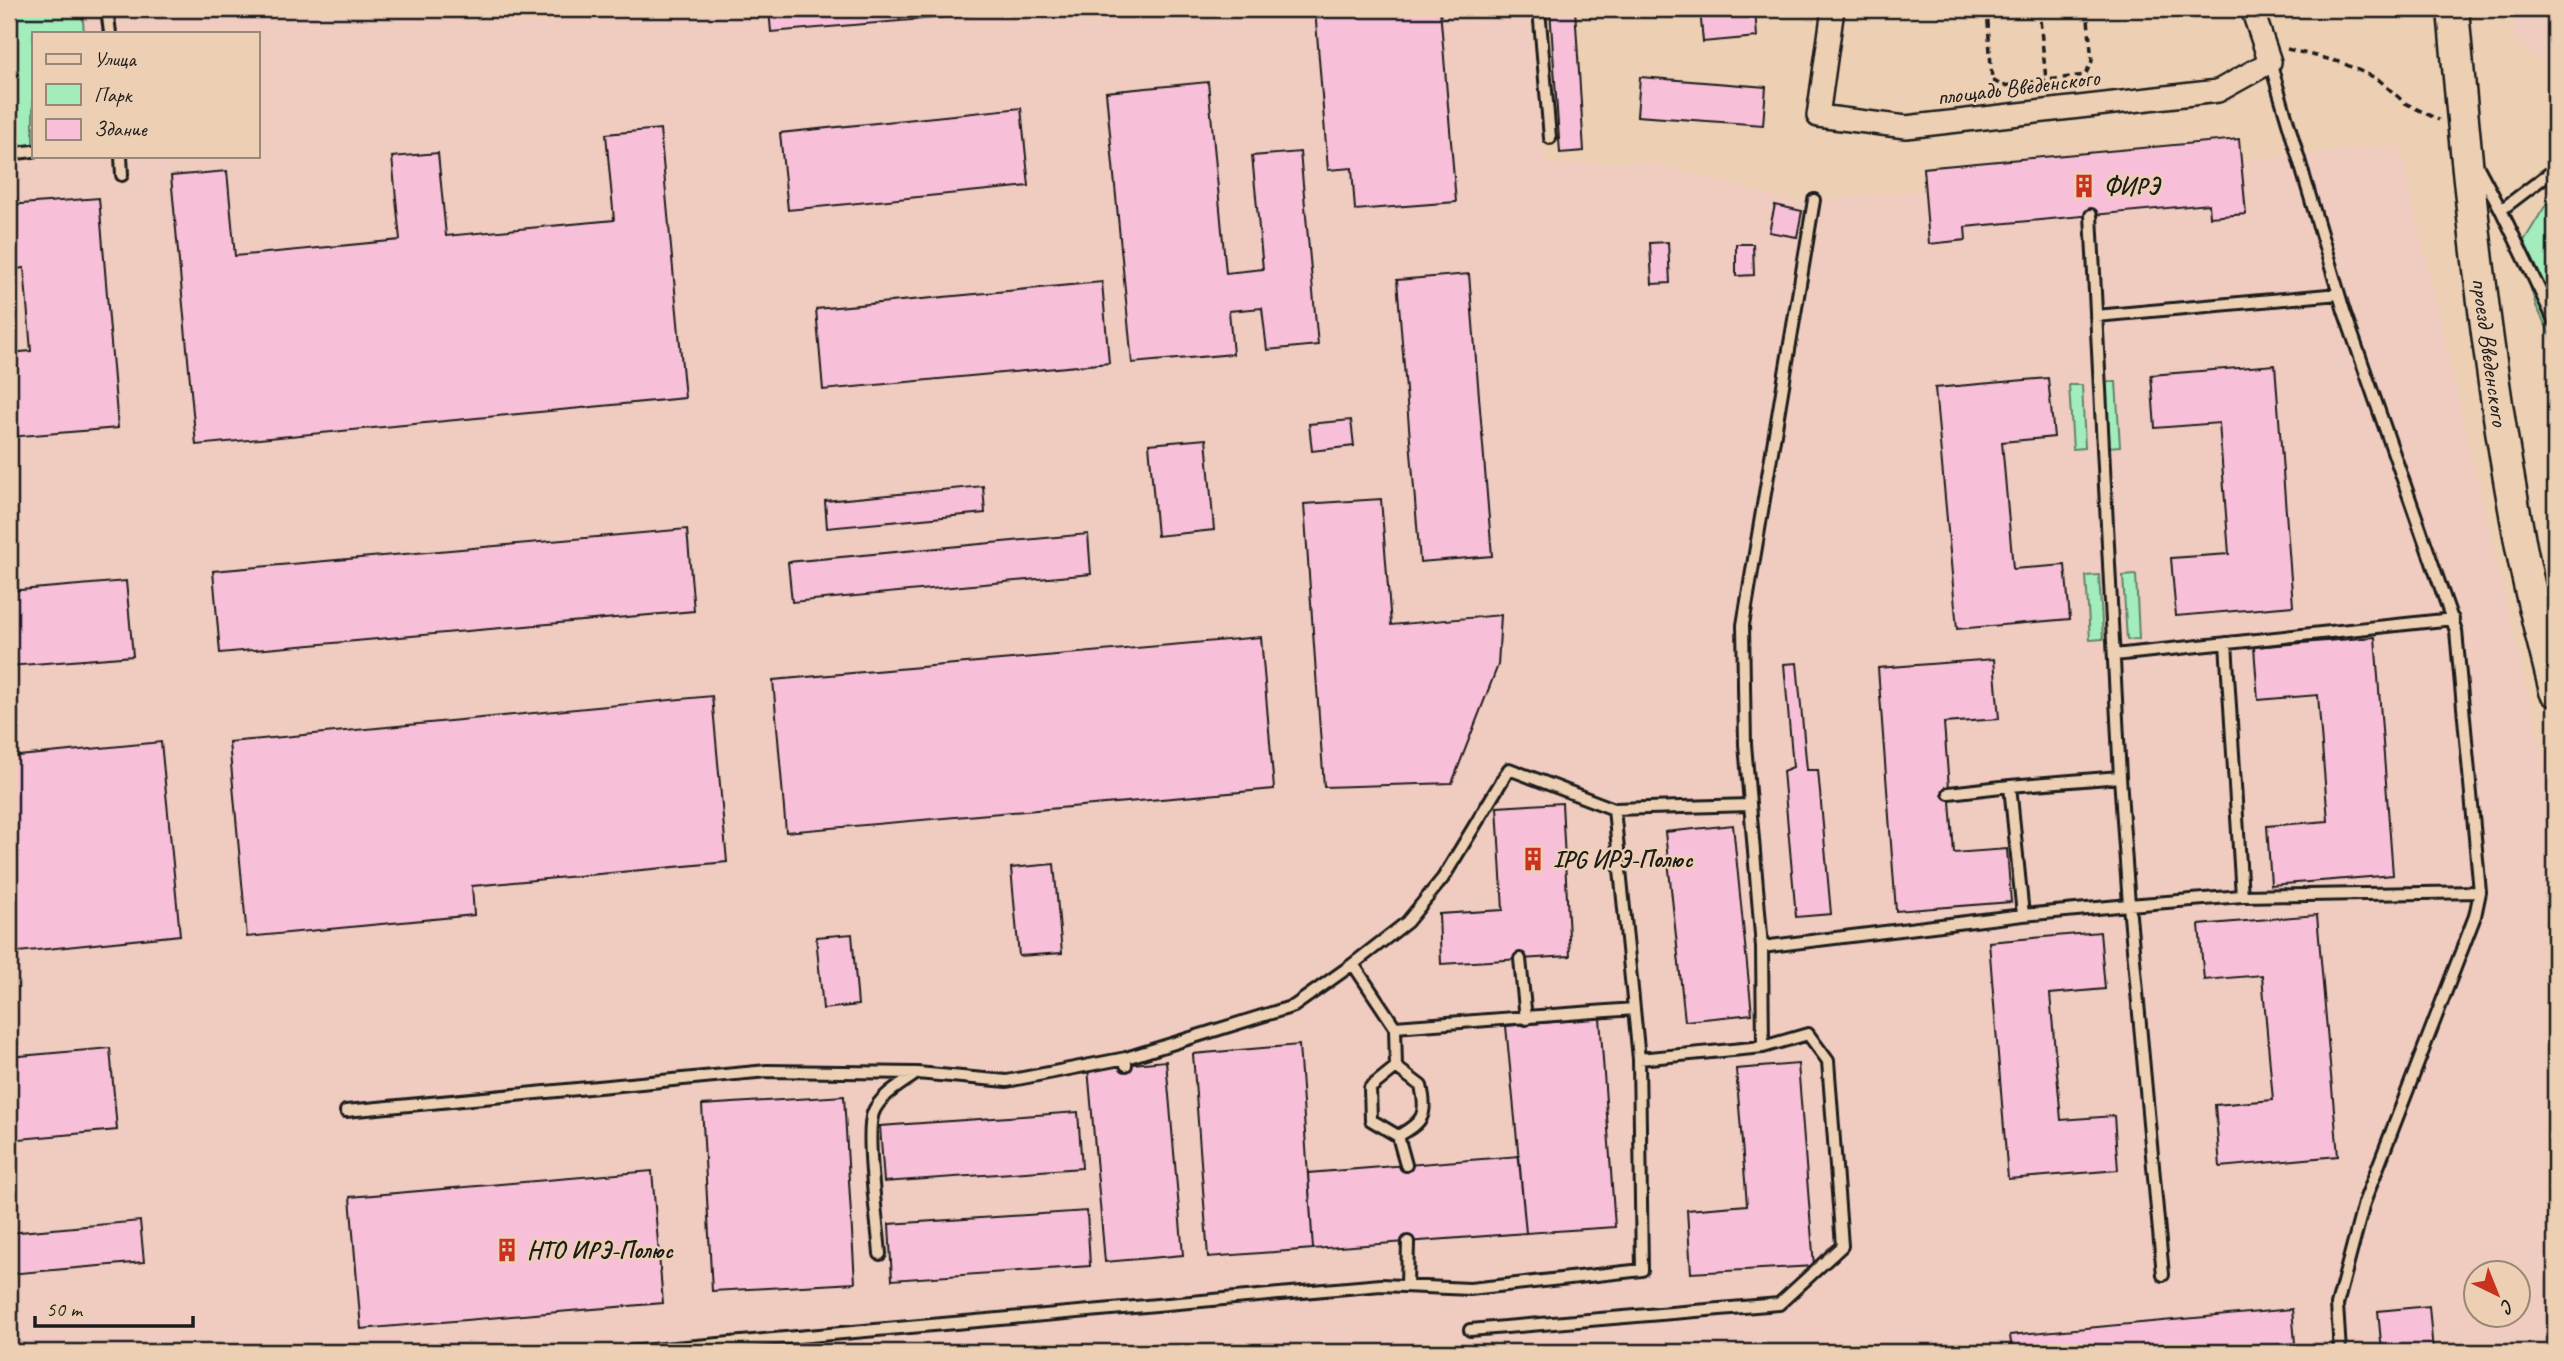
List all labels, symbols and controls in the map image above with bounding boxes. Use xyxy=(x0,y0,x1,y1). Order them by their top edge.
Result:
legend xyxy=(32,32,259,158)
text: Улица xyxy=(94,46,137,72)
street label: площадь Введенского xyxy=(1935,62,2102,112)
text: Парк xyxy=(94,82,134,108)
text: Здание xyxy=(94,116,148,142)
place label: ФИРЭ xyxy=(2104,171,2161,201)
building icon: ФИРЭ xyxy=(2070,172,2098,200)
street label: проезд Введенского xyxy=(2465,276,2515,430)
place label: IPG ИРЭ-Полюс xyxy=(1553,844,1694,874)
building icon: IPG ИРЭ-Полюс xyxy=(1519,845,1547,873)
place label: НТО ИРЭ-Полюс xyxy=(527,1235,675,1265)
building icon: НТО ИРЭ-Полюс xyxy=(493,1236,521,1264)
north arrow xyxy=(2462,1260,2532,1330)
scale bar xyxy=(35,1284,192,1328)
text: С xyxy=(2494,1294,2520,1319)
text: 50 m xyxy=(46,1296,84,1322)

